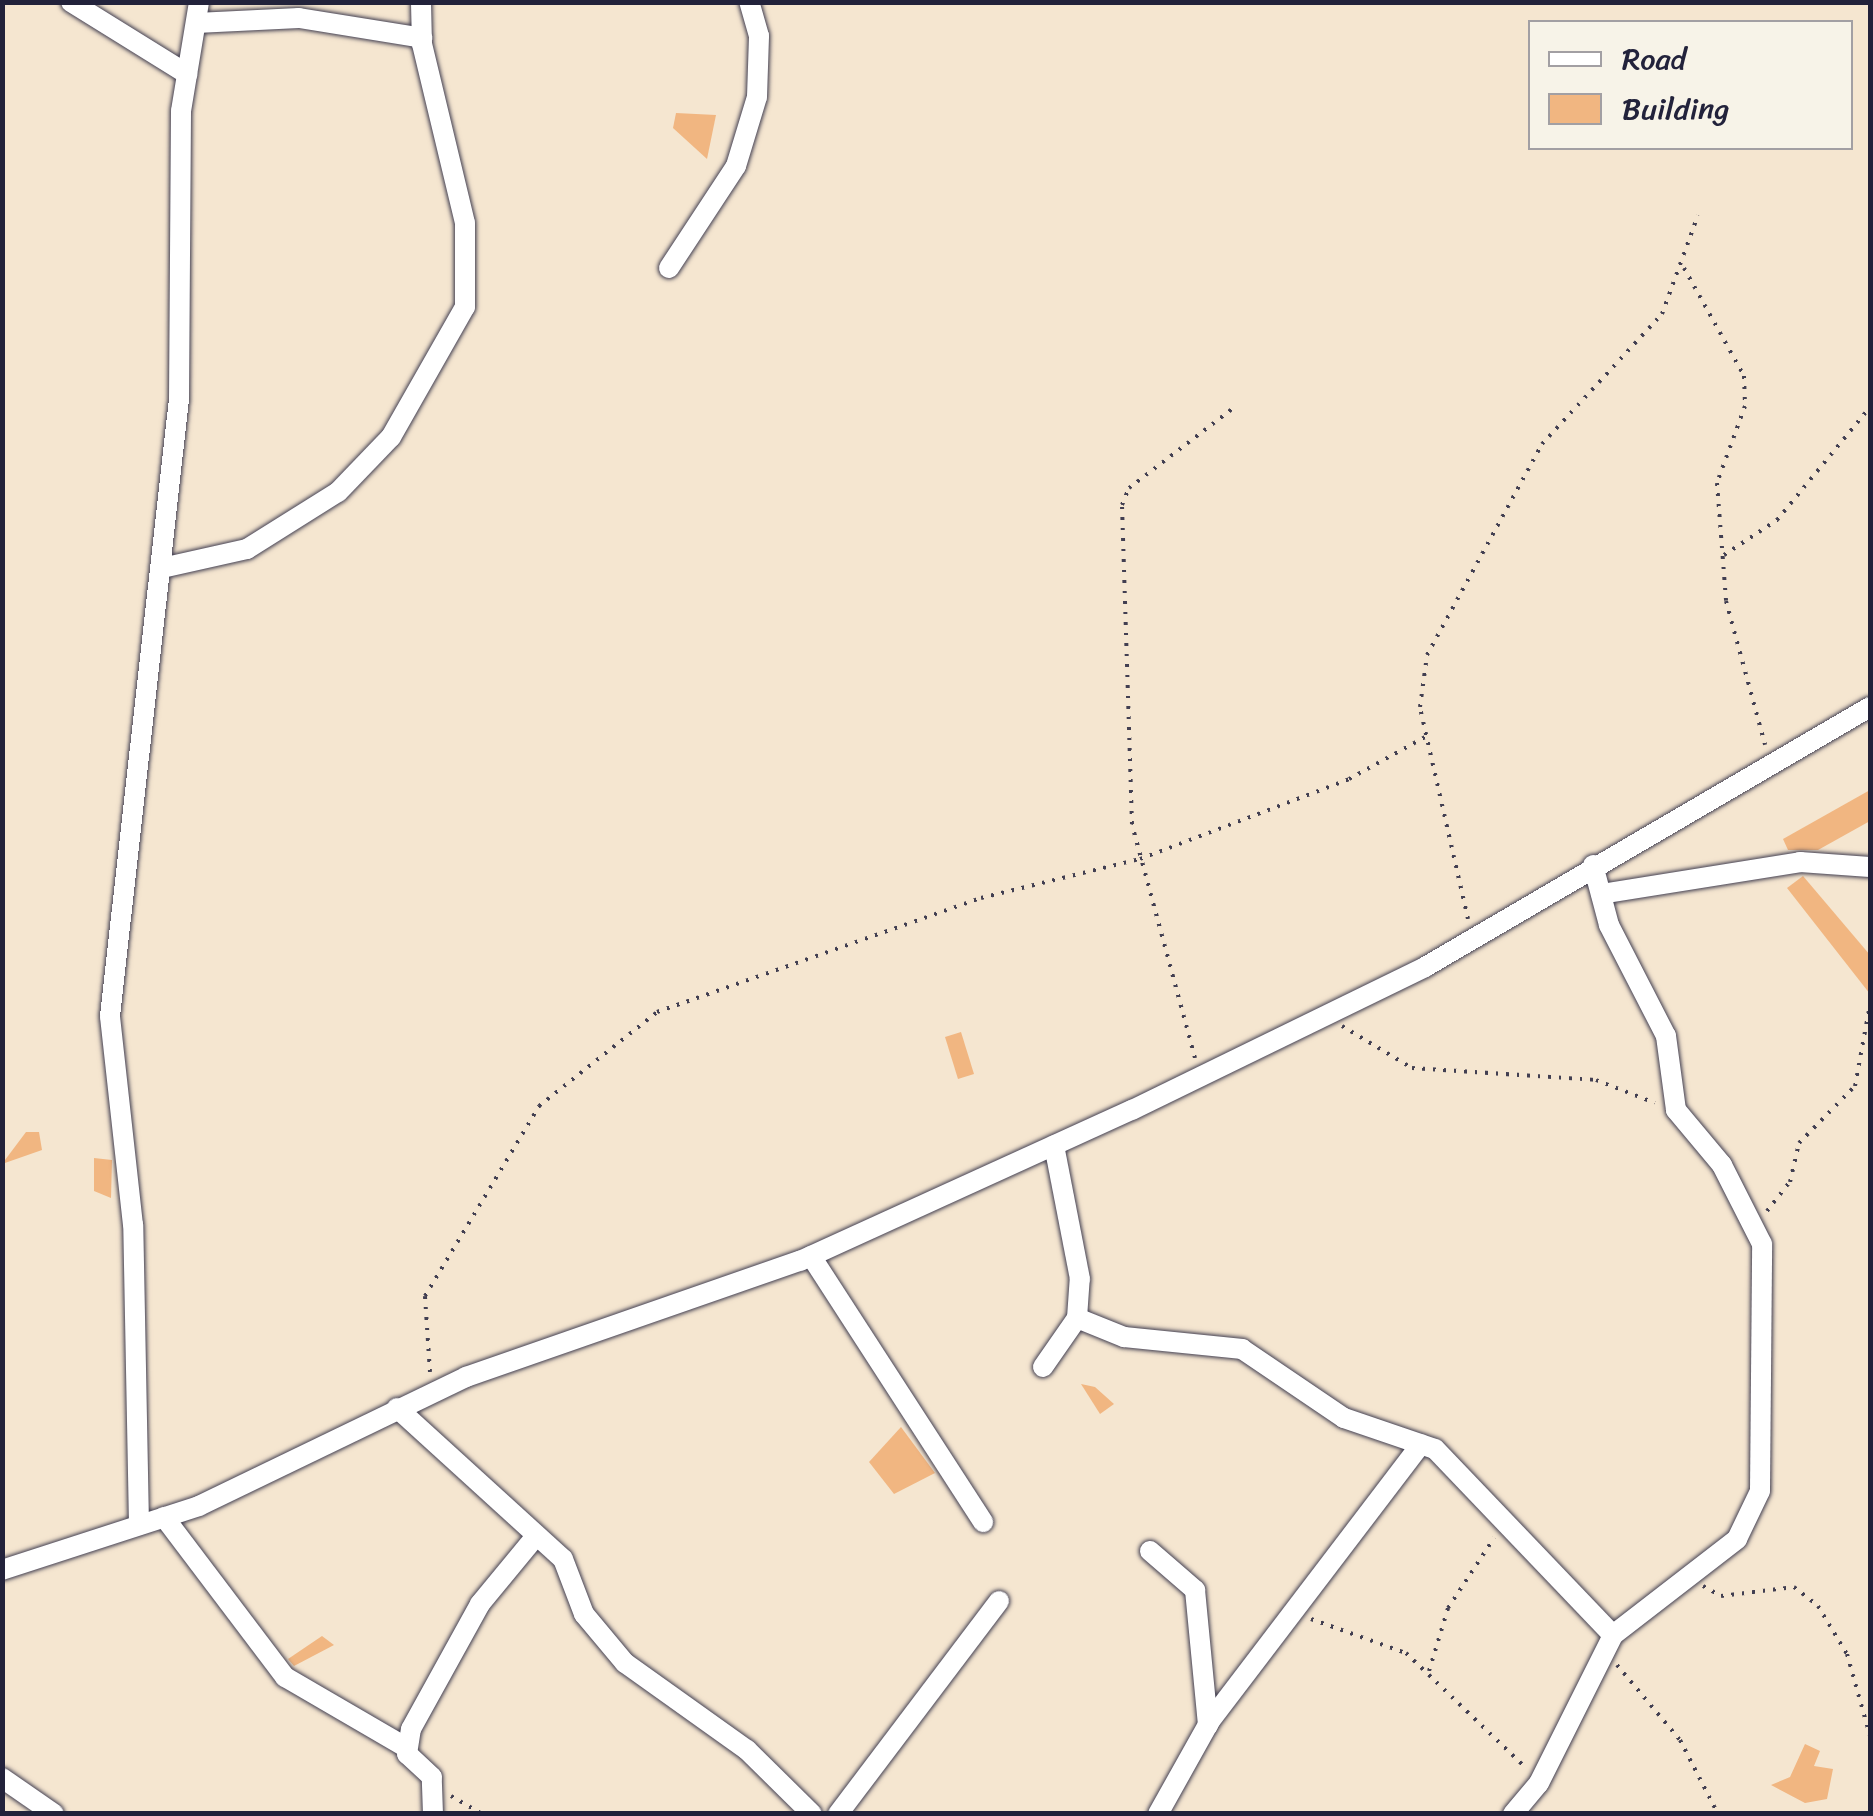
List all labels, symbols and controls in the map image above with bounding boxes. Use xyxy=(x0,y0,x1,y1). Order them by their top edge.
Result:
legend xyxy=(1528,20,1853,150)
text: Road xyxy=(1622,32,1686,86)
text: Building xyxy=(1622,82,1729,136)

